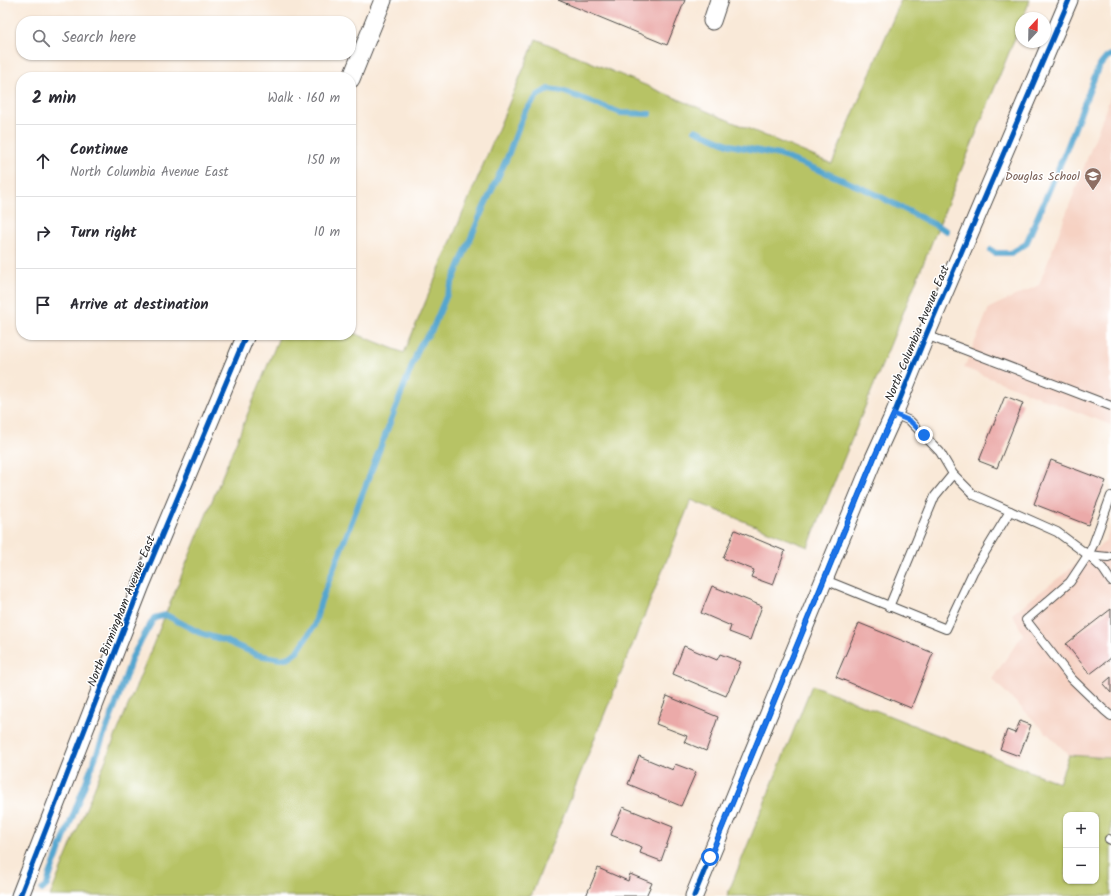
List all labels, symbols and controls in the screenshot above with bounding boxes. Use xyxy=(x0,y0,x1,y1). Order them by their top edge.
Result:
north arrow xyxy=(1015,12,1051,48)
search box xyxy=(16,16,356,60)
text: Search here xyxy=(62,26,136,50)
icon: search xyxy=(30,27,52,49)
text: 2 min xyxy=(32,85,76,112)
text: Walk · 160 m xyxy=(268,88,340,109)
text: Continue xyxy=(70,138,128,162)
icon: ahead xyxy=(32,150,54,172)
text: 150 m xyxy=(307,150,340,171)
text: North Columbia Avenue East xyxy=(70,162,229,183)
school or university icon: Douglas School xyxy=(1083,166,1103,191)
place label: Douglas School xyxy=(1005,167,1080,186)
text: Turn right xyxy=(70,221,137,245)
icon: right xyxy=(32,222,54,244)
text: 10 m xyxy=(314,222,340,243)
street label: North Columbia Avenue East xyxy=(880,262,955,404)
text: Arrive at destination xyxy=(70,293,209,317)
icon: arrive xyxy=(32,294,54,316)
route end xyxy=(915,426,933,444)
street label: North Birmingham Avenue East xyxy=(82,532,161,690)
map controls xyxy=(1063,812,1099,884)
button: + xyxy=(1063,812,1099,848)
route start xyxy=(701,848,719,866)
button: − xyxy=(1063,848,1099,884)

